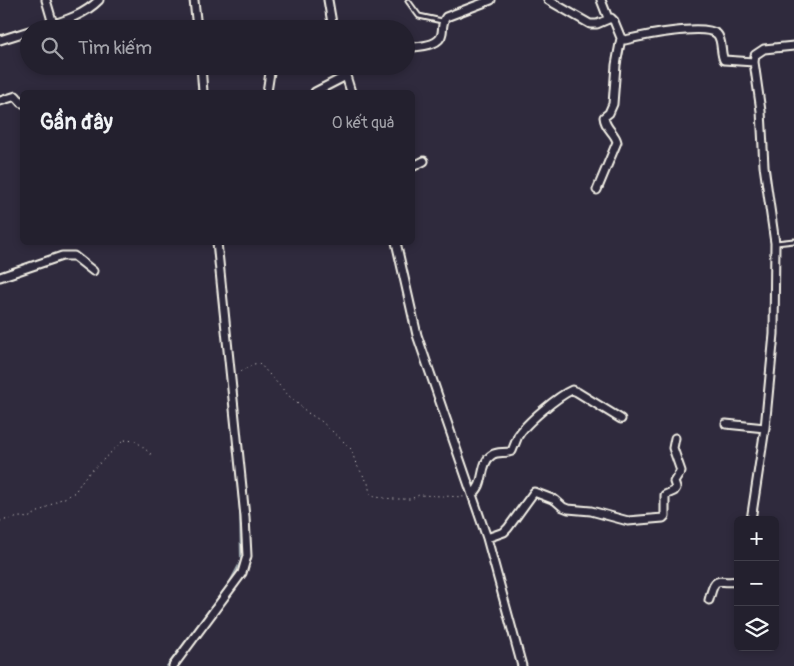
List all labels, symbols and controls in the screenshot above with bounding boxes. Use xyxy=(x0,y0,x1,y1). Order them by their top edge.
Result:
search box xyxy=(20,20,415,75)
icon: search xyxy=(38,34,66,62)
text: Tìm kiếm xyxy=(78,36,152,60)
text: Gần đây xyxy=(40,109,113,136)
text: 0 kết quả xyxy=(332,113,395,133)
map controls xyxy=(734,516,779,651)
button: + xyxy=(734,516,779,561)
button: − xyxy=(734,561,779,606)
button: layers xyxy=(734,606,779,651)

